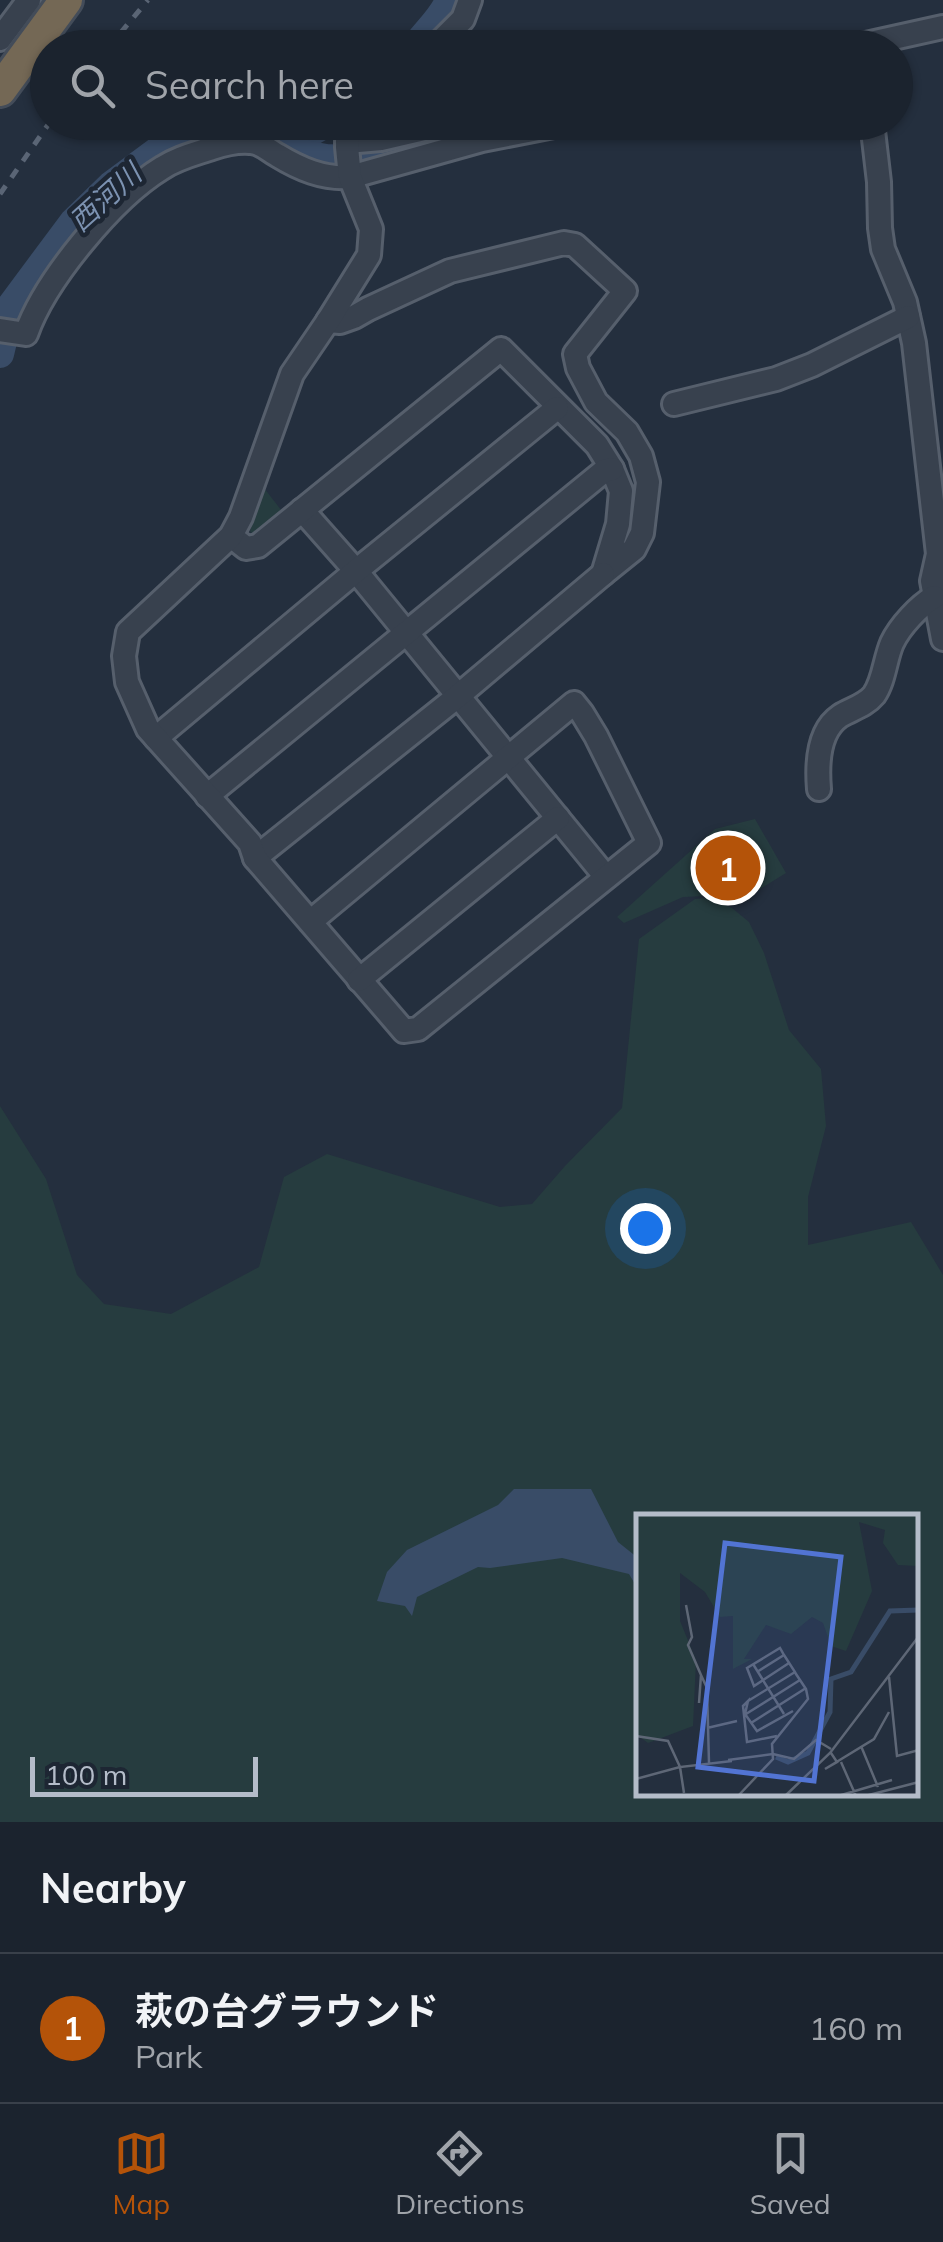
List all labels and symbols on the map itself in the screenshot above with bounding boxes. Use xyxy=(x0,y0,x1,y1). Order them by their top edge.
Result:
water label: 西河川 xyxy=(62,154,150,238)
pin: 1 xyxy=(696,830,760,906)
your location xyxy=(620,1203,671,1254)
inset map xyxy=(636,1514,918,1797)
scale bar xyxy=(30,1752,258,1796)

